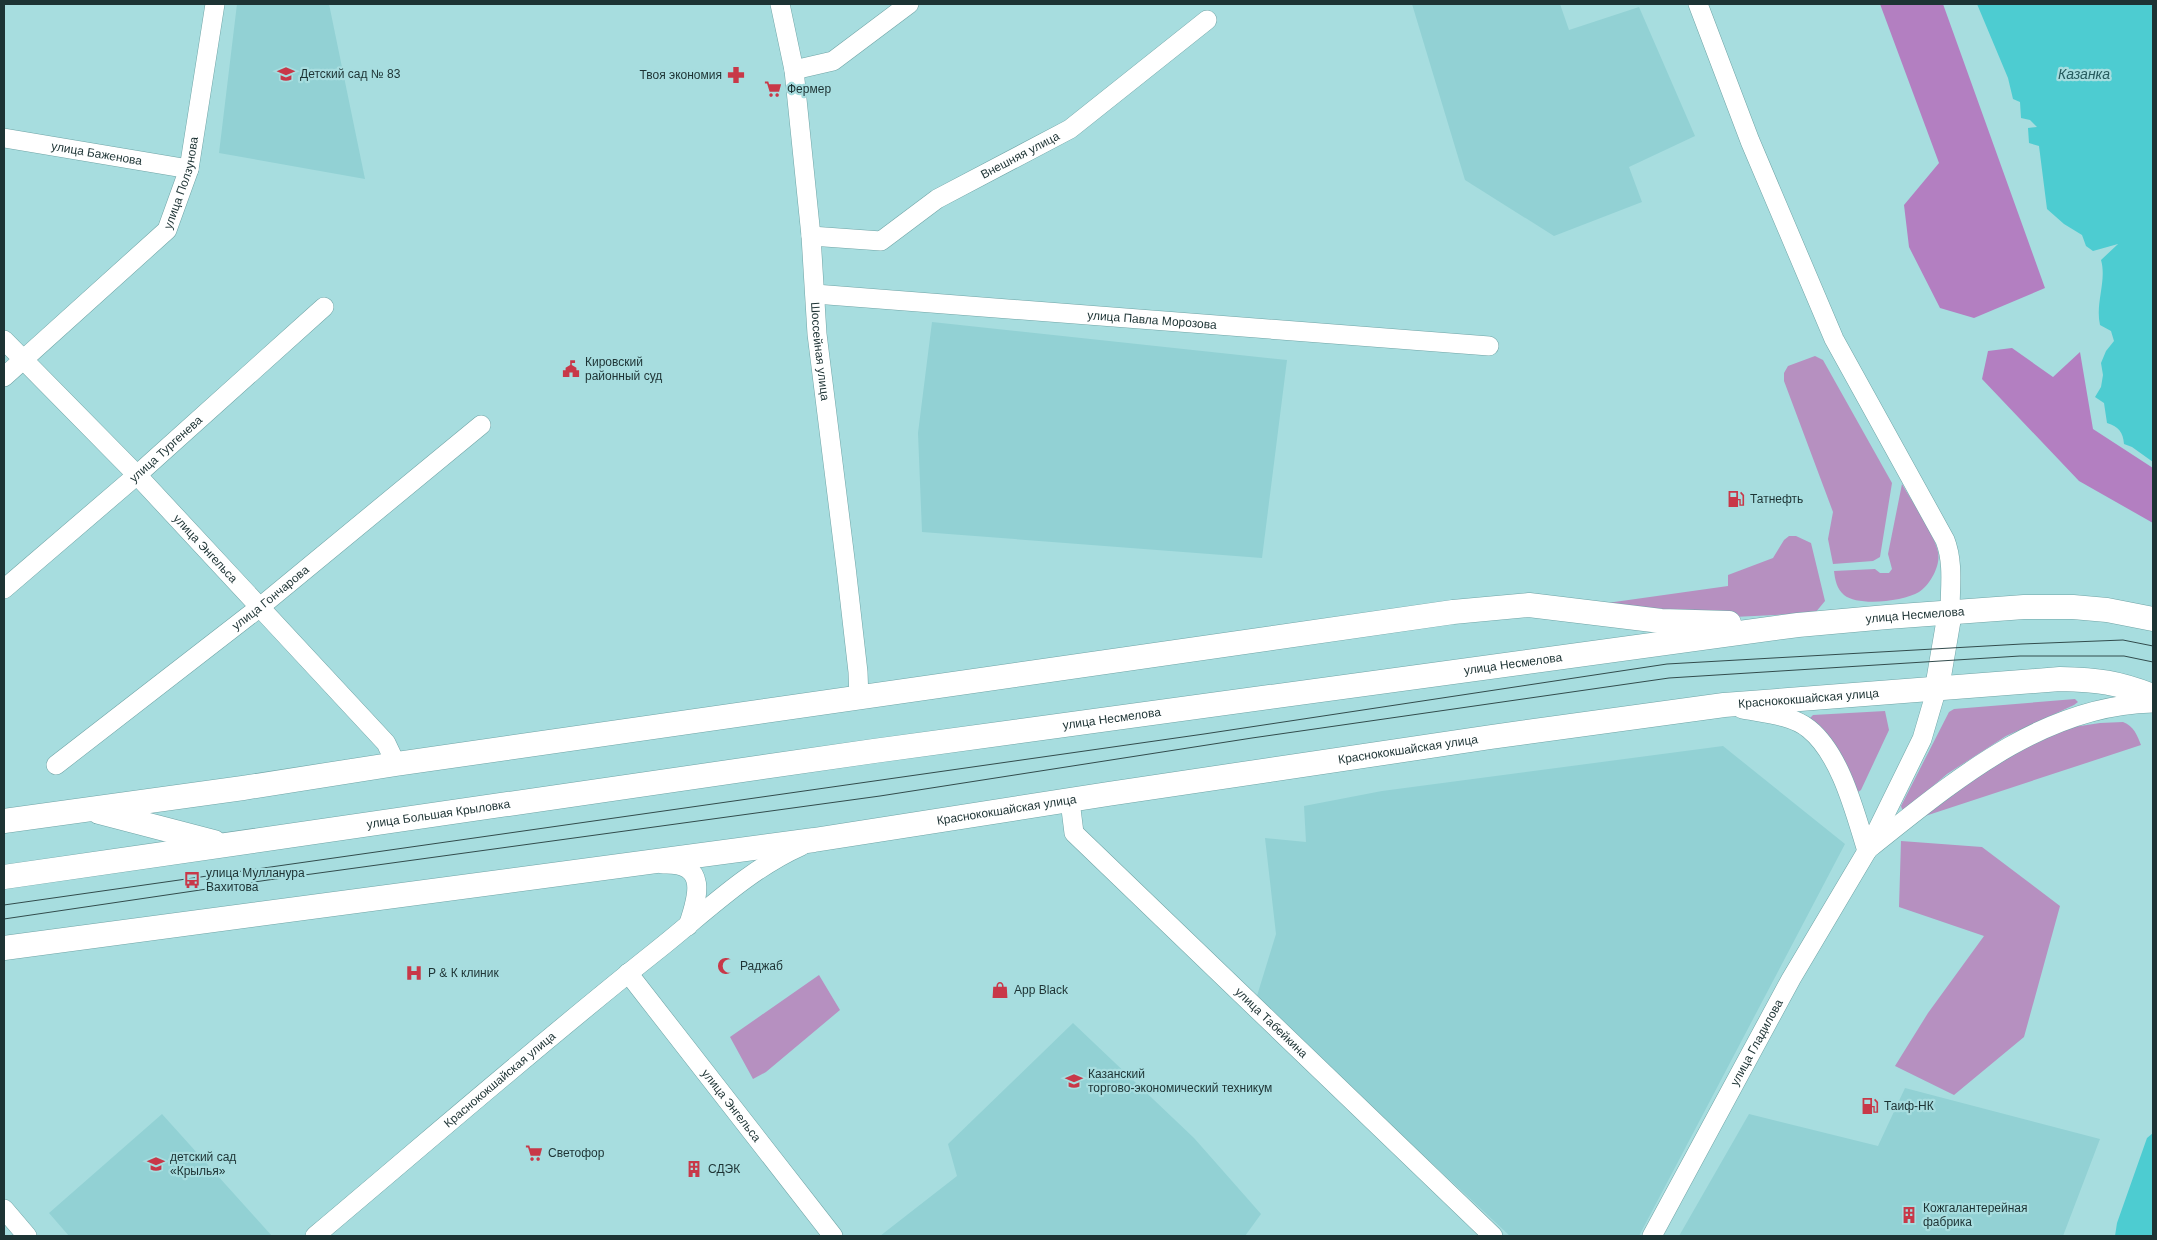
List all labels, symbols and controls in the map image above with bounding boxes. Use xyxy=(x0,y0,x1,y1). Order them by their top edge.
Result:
school or university icon: Детский сад № 83 xyxy=(276,64,296,84)
pharmacy icon: Твоя экономия xyxy=(726,65,746,85)
water label: Казанка xyxy=(2058,66,2110,82)
place label: Детский сад № 83 xyxy=(300,67,401,81)
place label: Твоя экономия xyxy=(640,68,722,82)
supermarket icon: Фермер xyxy=(763,79,783,99)
place label: Фермер xyxy=(787,82,831,96)
street label: Внешняя улица xyxy=(978,129,1062,182)
street label: улица Ползунова xyxy=(161,135,201,231)
street label: улица Баженова xyxy=(50,139,144,168)
street label: Шоссейная улица xyxy=(808,301,832,402)
street label: улица Павла Морозова xyxy=(1087,308,1218,332)
place label: Кировский районный суд xyxy=(585,355,662,383)
public building icon: Кировский районный суд xyxy=(561,359,581,379)
street label: улица Тургенева xyxy=(127,413,205,485)
fuel station icon: Татнефть xyxy=(1726,489,1746,509)
place label: Татнефть xyxy=(1750,492,1803,506)
street label: улица Энгельса xyxy=(170,512,241,586)
street label: улица Гончарова xyxy=(229,562,312,633)
street label: улица Несмелова xyxy=(1865,604,1965,626)
street label: улица Несмелова xyxy=(1463,650,1563,677)
street label: Краснококшайская улица xyxy=(1738,686,1880,711)
street label: улица Несмелова xyxy=(1062,705,1162,732)
street label: Краснококшайская улица xyxy=(1337,732,1479,767)
street label: Краснококшайская улица xyxy=(936,792,1078,828)
street label: улица Большая Крыловка xyxy=(366,797,511,831)
place label: улица Мулланура Вахитова xyxy=(206,866,305,894)
bus stop icon: улица Мулланура Вахитова xyxy=(182,870,202,890)
mosque icon: Раджаб xyxy=(716,956,736,976)
place label: Раджаб xyxy=(740,959,783,973)
hospital icon: Р & К клиник xyxy=(404,963,424,983)
place label: Р & К клиник xyxy=(428,966,499,980)
shop icon: App Black xyxy=(990,980,1010,1000)
place label: App Black xyxy=(1014,983,1069,997)
street label: улица Табейкина xyxy=(1232,985,1311,1061)
street label: улица Гладилова xyxy=(1728,996,1786,1088)
street label: Краснококшайская улица xyxy=(441,1029,558,1130)
street label: улица Энгельса xyxy=(699,1066,764,1145)
place label: Казанский торгово-экономический техникум xyxy=(1088,1067,1272,1095)
school or university icon: Казанский торгово-экономический техникум xyxy=(1064,1071,1084,1091)
fuel station icon: Таиф-НК xyxy=(1860,1096,1880,1116)
place label: Таиф-НК xyxy=(1884,1099,1934,1113)
supermarket icon: Светофор xyxy=(524,1143,544,1163)
place label: Светофор xyxy=(548,1146,605,1160)
place label: детский сад «Крылья» xyxy=(170,1150,236,1178)
school or university icon: детский сад «Крылья» xyxy=(146,1154,166,1174)
building icon: СДЭК xyxy=(684,1159,704,1179)
place label: СДЭК xyxy=(708,1162,740,1176)
place label: Кожгалантерейная фабрика xyxy=(1923,1201,2028,1229)
building icon: Кожгалантерейная фабрика xyxy=(1899,1205,1919,1225)

